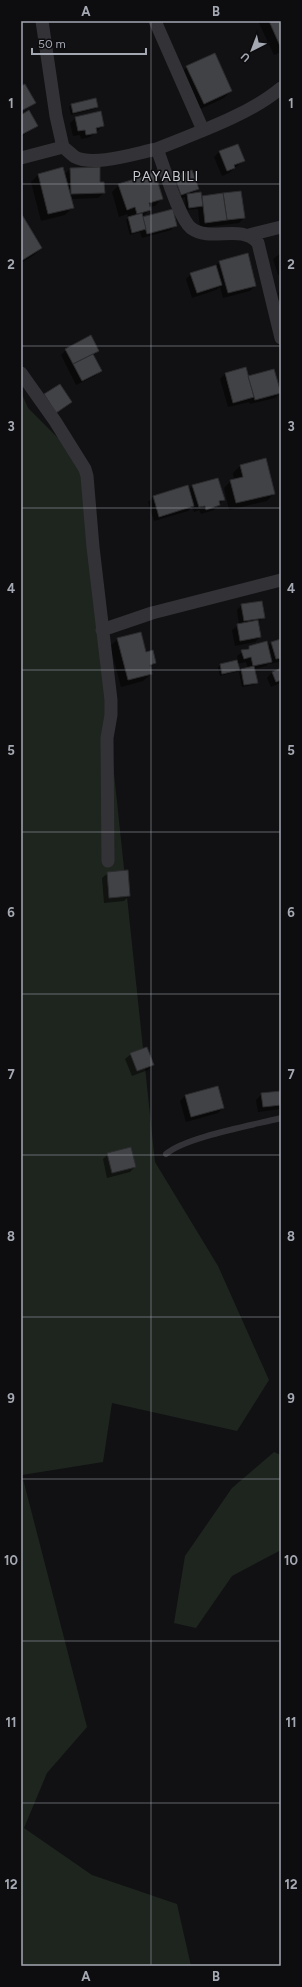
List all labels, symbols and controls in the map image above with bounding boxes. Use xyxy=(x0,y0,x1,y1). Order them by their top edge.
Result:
text: A xyxy=(81,4,91,19)
text: B xyxy=(212,4,220,19)
scale bar xyxy=(32,30,146,56)
north arrow xyxy=(232,30,272,70)
text: 50 m xyxy=(38,37,66,51)
text: U xyxy=(238,49,253,64)
text: 1 xyxy=(8,96,14,111)
text: 1 xyxy=(288,96,294,111)
district label: PAYABILI xyxy=(133,168,199,185)
text: 2 xyxy=(7,257,15,272)
text: 2 xyxy=(287,257,295,272)
text: 3 xyxy=(7,419,15,434)
text: 3 xyxy=(287,419,295,434)
text: 4 xyxy=(7,581,15,596)
text: 4 xyxy=(287,581,295,596)
text: 5 xyxy=(7,743,15,758)
text: 5 xyxy=(287,743,295,758)
text: 6 xyxy=(7,905,15,920)
text: 6 xyxy=(287,905,295,920)
text: 7 xyxy=(7,1067,15,1082)
text: 7 xyxy=(287,1067,295,1082)
text: 8 xyxy=(7,1229,15,1244)
text: 8 xyxy=(287,1229,295,1244)
text: 9 xyxy=(7,1391,15,1406)
text: 9 xyxy=(287,1391,295,1406)
text: 10 xyxy=(4,1553,18,1568)
text: 10 xyxy=(284,1553,298,1568)
text: 11 xyxy=(6,1715,16,1730)
text: 11 xyxy=(286,1715,296,1730)
text: 12 xyxy=(4,1877,18,1892)
text: 12 xyxy=(284,1877,298,1892)
text: A xyxy=(81,1969,91,1984)
text: B xyxy=(212,1969,220,1984)

